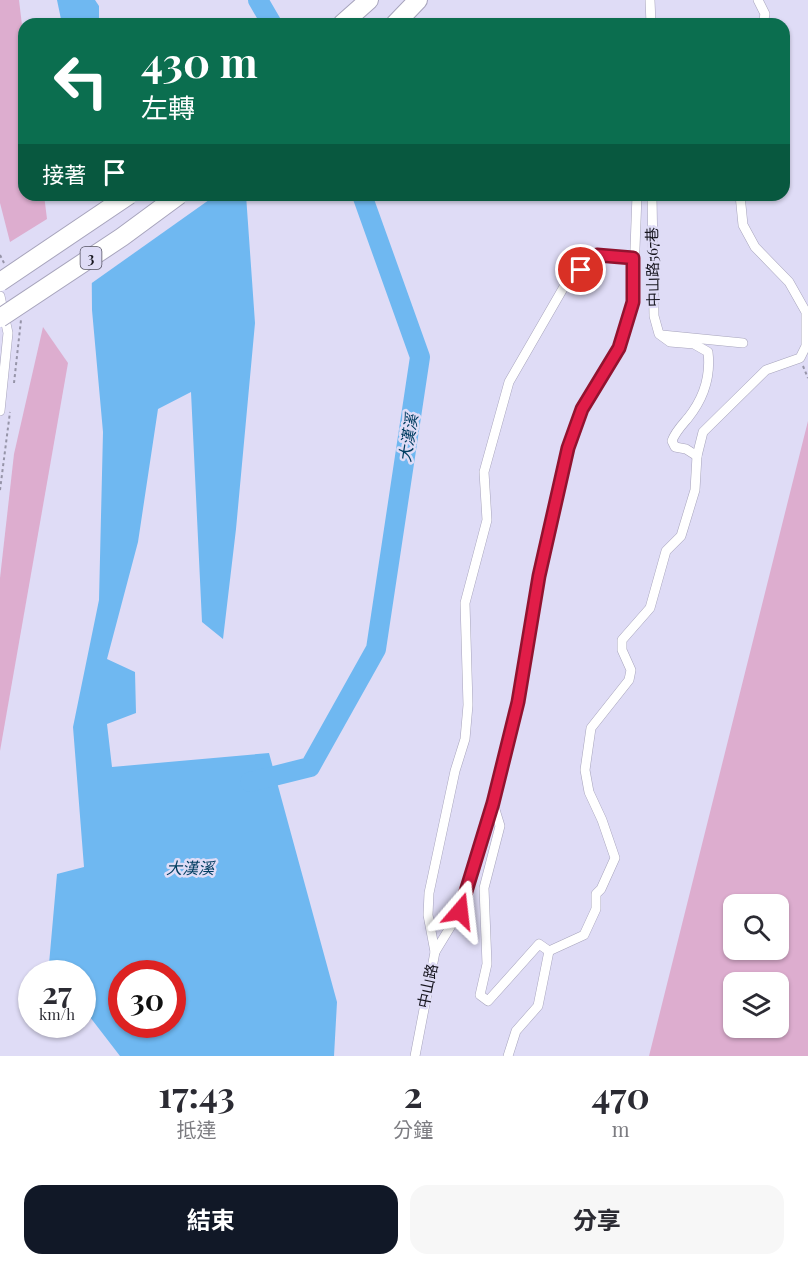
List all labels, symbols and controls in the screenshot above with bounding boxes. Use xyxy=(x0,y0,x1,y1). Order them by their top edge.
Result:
text: 430 m xyxy=(141,33,258,89)
icon: left xyxy=(42,42,120,120)
text: 左轉 xyxy=(141,89,195,125)
icon: arrive xyxy=(98,156,131,189)
text: 接著 xyxy=(42,159,86,189)
street label: 中山路567巷 xyxy=(641,227,663,307)
pin xyxy=(555,244,606,295)
road number: 3 xyxy=(80,247,101,269)
icon: arrive xyxy=(564,253,597,286)
water label: 大漢溪 xyxy=(393,411,422,463)
water label: 大漢溪 xyxy=(166,857,216,878)
position arrow xyxy=(428,879,492,943)
map controls xyxy=(723,894,789,1038)
button: search xyxy=(723,894,789,960)
speed limit sign: 30 xyxy=(108,960,186,1038)
street label: 中山路 xyxy=(413,962,441,1010)
text: 27 xyxy=(42,972,72,1012)
button: layers xyxy=(723,972,789,1038)
text: km/h xyxy=(39,1004,75,1024)
text: 17:43 xyxy=(158,1069,235,1117)
text: 2 xyxy=(404,1069,423,1117)
text: 470 xyxy=(592,1070,650,1118)
text: 抵達 xyxy=(177,1115,217,1142)
text: 分鐘 xyxy=(393,1115,433,1142)
text: m xyxy=(612,1115,629,1142)
button: 結束 xyxy=(24,1185,398,1254)
button: 分享 xyxy=(410,1185,784,1254)

